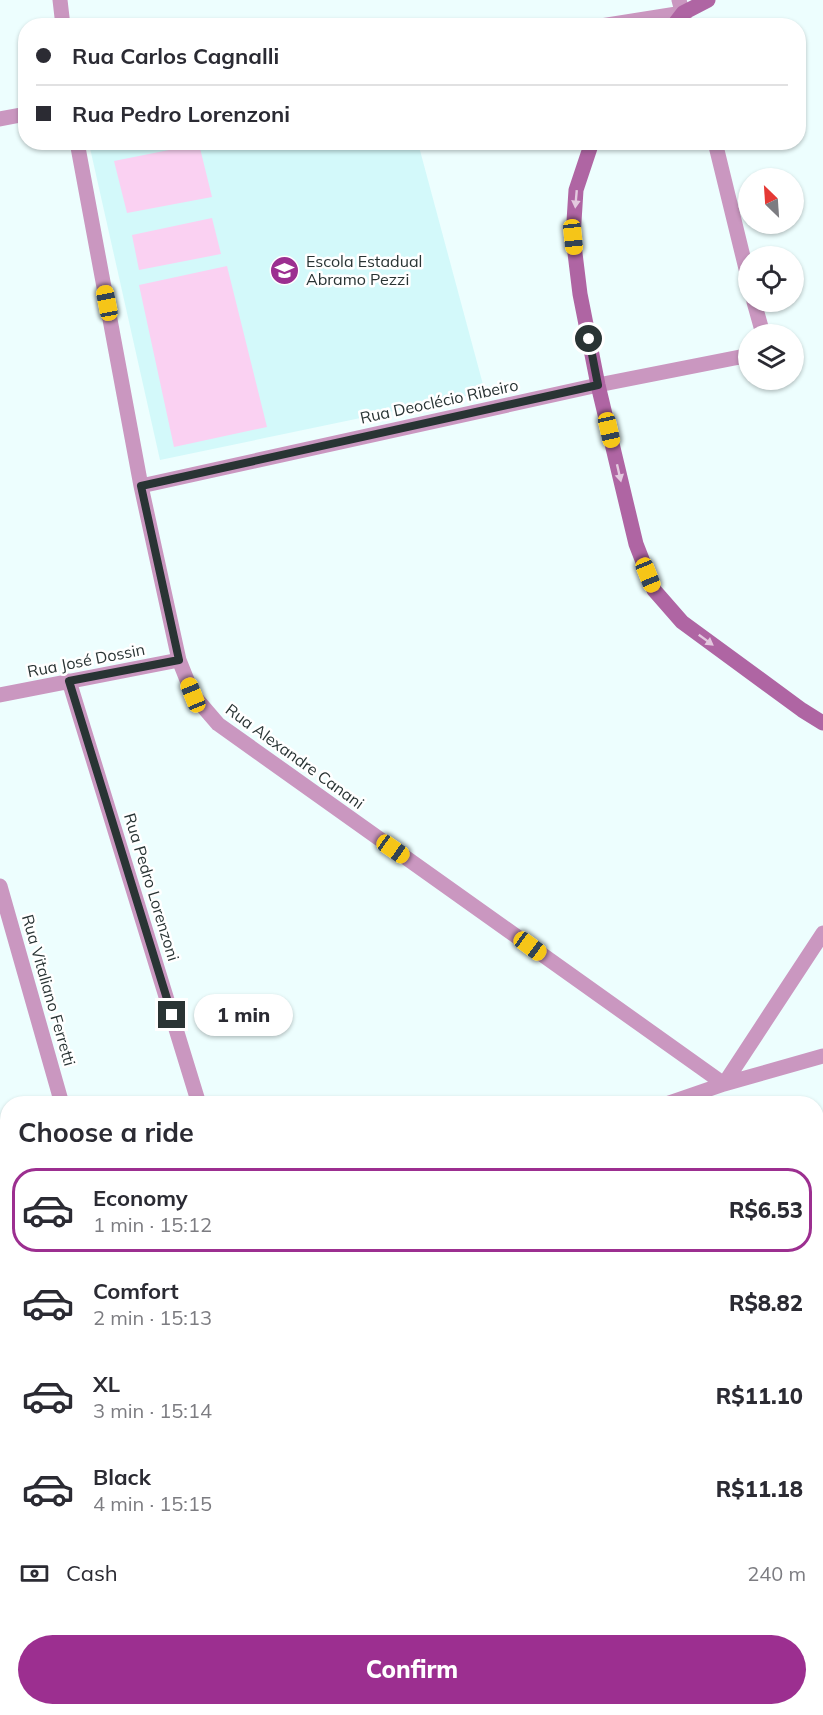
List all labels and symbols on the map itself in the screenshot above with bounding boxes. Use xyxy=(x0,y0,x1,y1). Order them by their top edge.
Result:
north arrow xyxy=(738,168,804,234)
one-way arrow xyxy=(571,189,581,208)
car xyxy=(562,218,584,256)
place label: Escola Estadual Abramo Pezzi xyxy=(306,251,422,289)
school or university icon: Escola Estadual Abramo Pezzi xyxy=(269,254,301,286)
car xyxy=(95,284,119,322)
route start xyxy=(575,325,602,352)
street label: Rua Deoclécio Ribeiro xyxy=(358,374,520,428)
car xyxy=(596,410,622,450)
one-way arrow xyxy=(615,464,624,483)
car xyxy=(633,555,663,595)
one-way arrow xyxy=(697,634,713,646)
street label: Rua José Dossin xyxy=(25,639,147,681)
car xyxy=(178,675,208,715)
street label: Rua Alexandre Canani xyxy=(222,699,368,813)
street label: Rua Pedro Lorenzoni xyxy=(120,811,184,963)
car xyxy=(373,831,413,867)
street label: Rua Vitaliano Ferretti xyxy=(18,912,80,1068)
car xyxy=(510,928,550,964)
callout: 1 min xyxy=(193,994,292,1036)
route end xyxy=(158,1001,185,1028)

